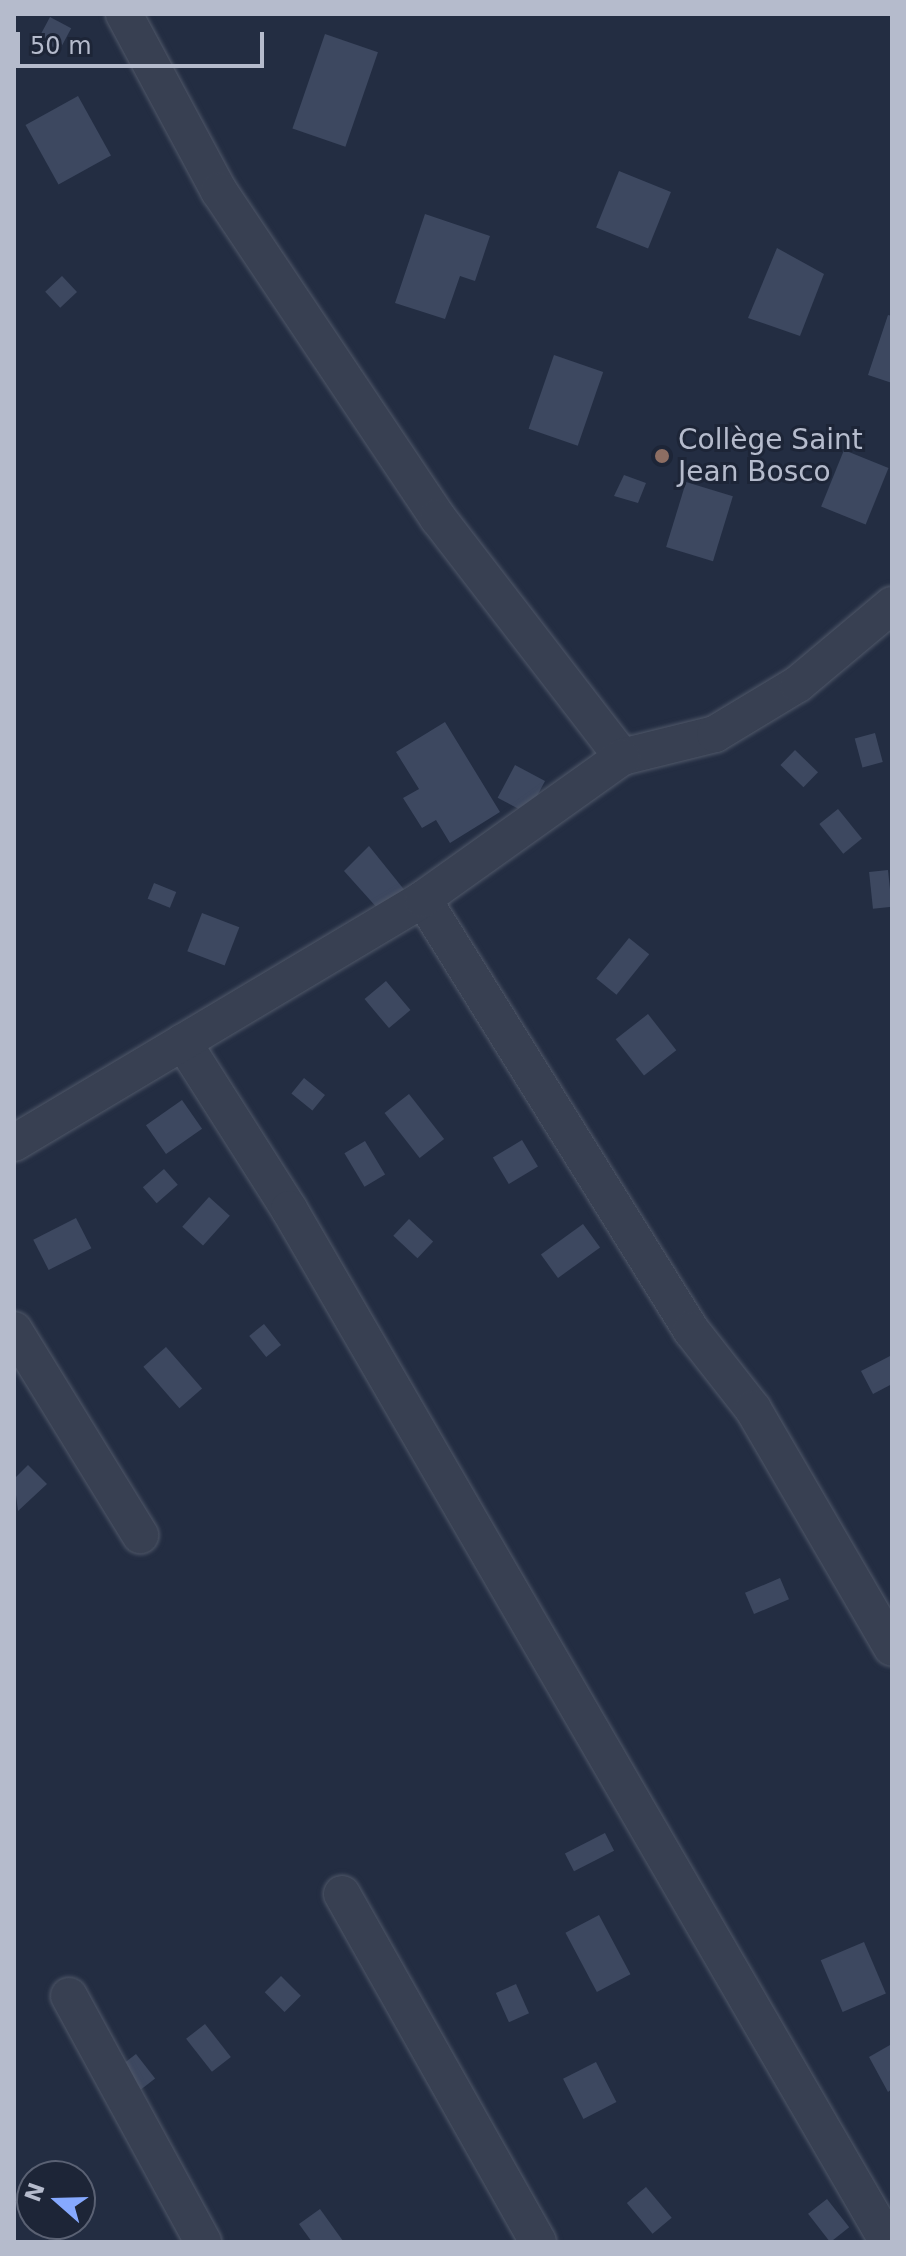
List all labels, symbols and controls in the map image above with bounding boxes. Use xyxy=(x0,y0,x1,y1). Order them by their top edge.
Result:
scale bar xyxy=(20,16,268,66)
text: 50 m xyxy=(30,32,92,60)
place label: Collège Saint Jean Bosco xyxy=(678,423,863,489)
marker: Collège Saint Jean Bosco xyxy=(653,447,671,465)
north arrow xyxy=(16,2160,96,2240)
text: N xyxy=(20,2179,50,2205)

